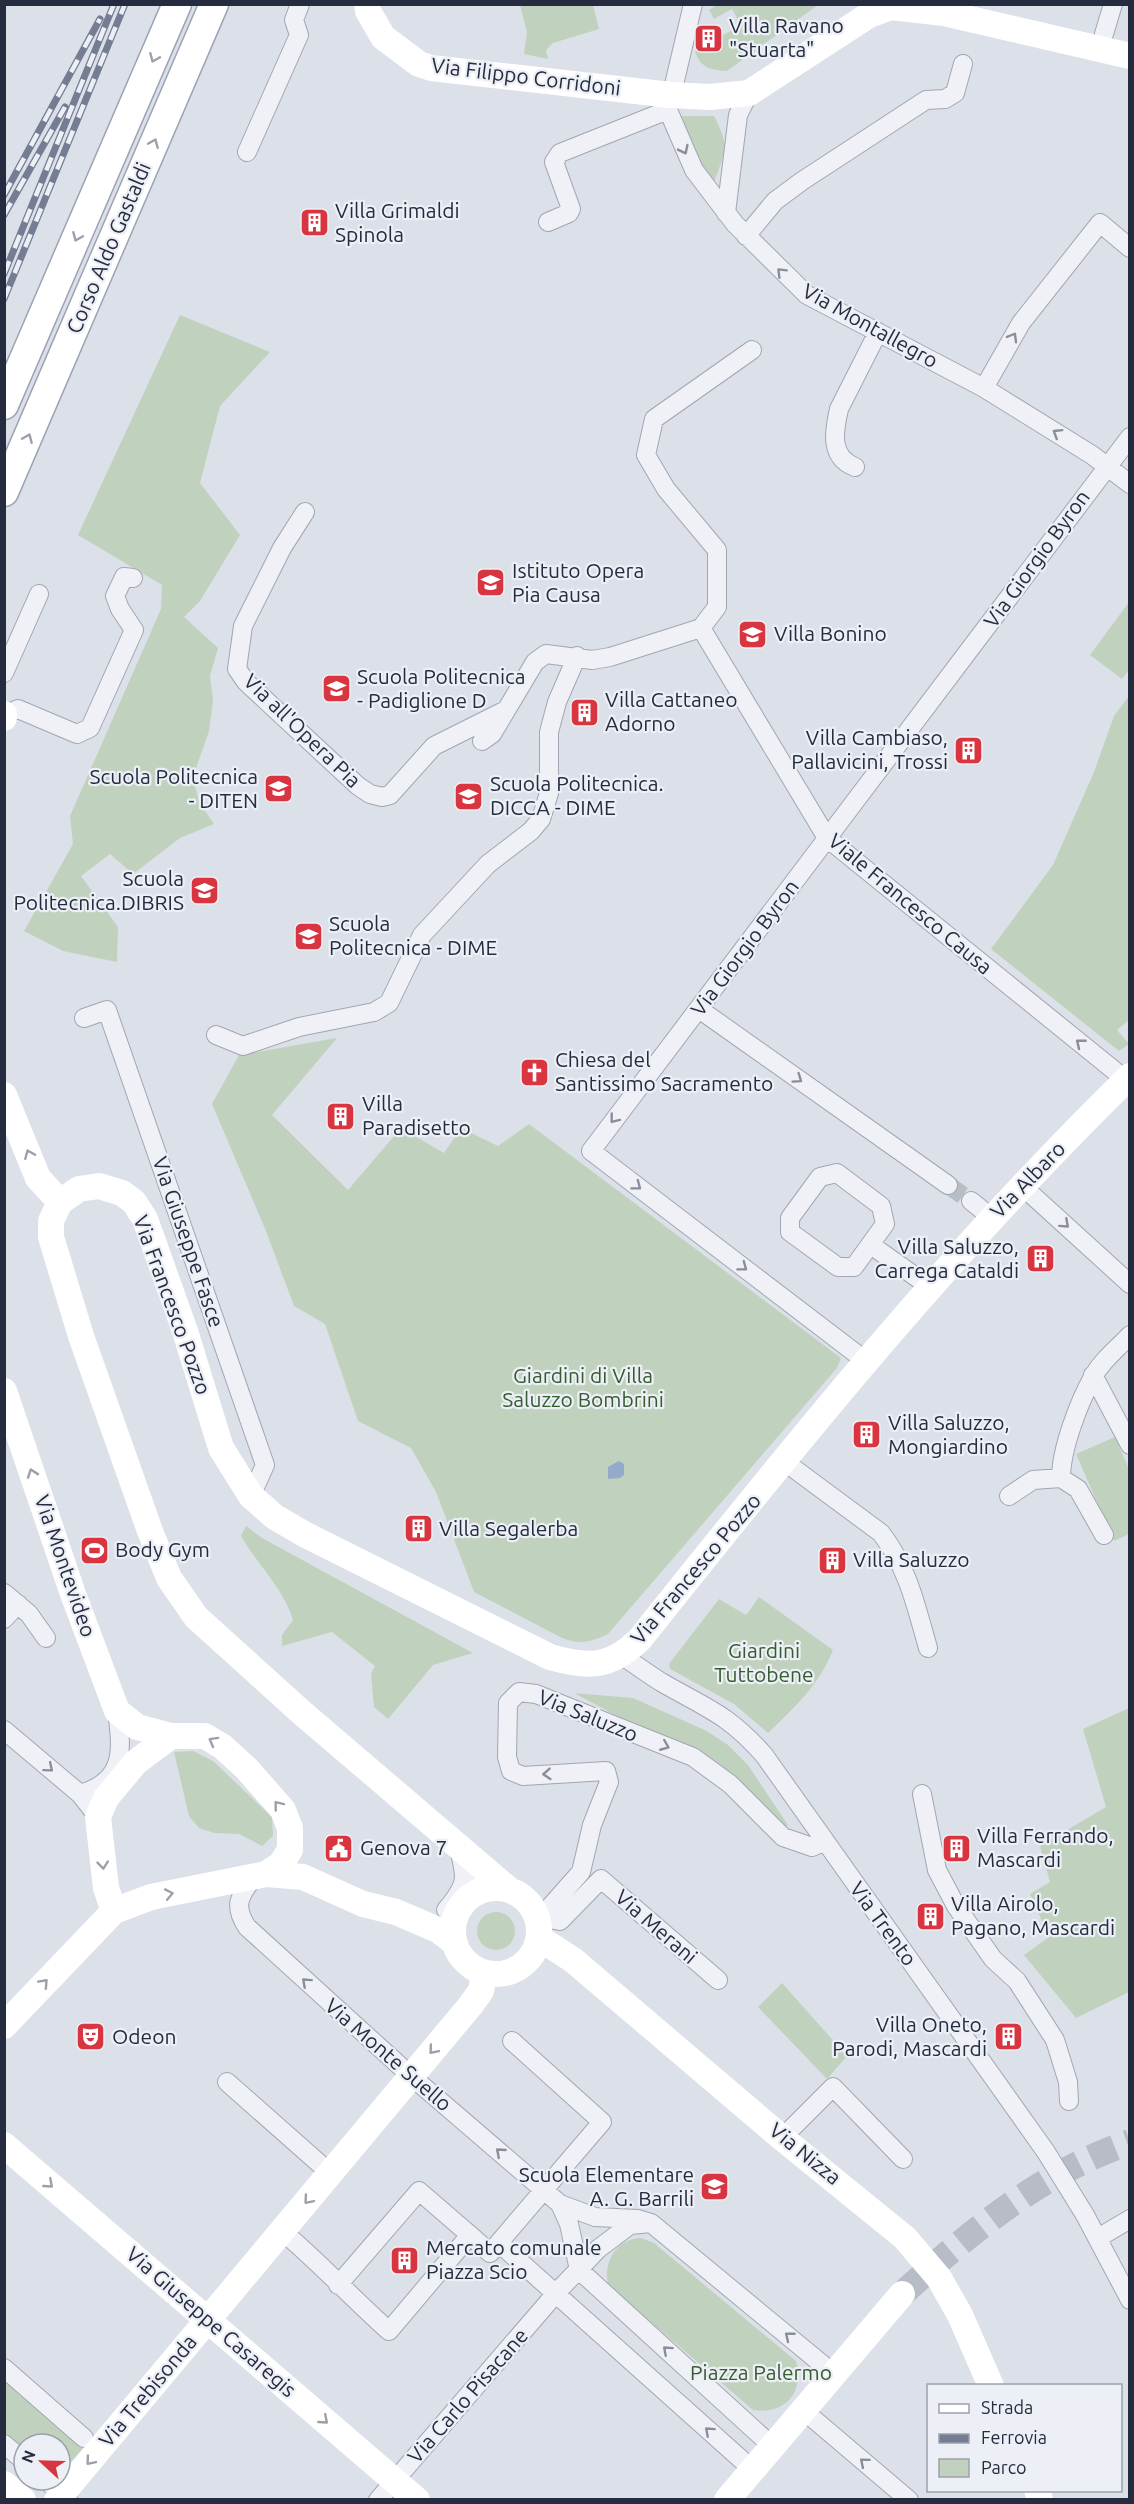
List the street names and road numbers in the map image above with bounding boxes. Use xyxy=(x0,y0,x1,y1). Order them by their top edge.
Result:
street label: Via Filippo Corridoni xyxy=(430,52,622,100)
street label: Corso Aldo Gastaldi xyxy=(61,158,155,337)
street label: Via Montallegro xyxy=(799,278,942,372)
street label: Via Giorgio Byron xyxy=(978,485,1094,632)
street label: Via all'Opera Pia xyxy=(239,668,366,792)
street label: Viale Francesco Causa xyxy=(824,828,997,979)
street label: Via Giorgio Byron xyxy=(685,875,803,1020)
street label: Via Albaro xyxy=(985,1136,1070,1223)
street label: Via Giuseppe Fasce xyxy=(148,1153,229,1330)
street label: Via Francesco Pozzo xyxy=(129,1212,217,1398)
street label: Via Francesco Pozzo xyxy=(625,1488,765,1649)
street label: Via Montevideo xyxy=(30,1492,101,1640)
street label: Via Saluzzo xyxy=(535,1684,642,1746)
street label: Via Trento xyxy=(845,1877,922,1970)
street label: Via Merani xyxy=(611,1884,702,1968)
street label: Via Monte Suello xyxy=(321,1993,457,2116)
street label: Via Nizza xyxy=(765,2117,846,2189)
street label: Via Giuseppe Casaregis xyxy=(122,2241,301,2401)
street label: Via Carlo Pisacane xyxy=(402,2323,532,2468)
street label: Via Trebisonda xyxy=(93,2329,201,2451)

